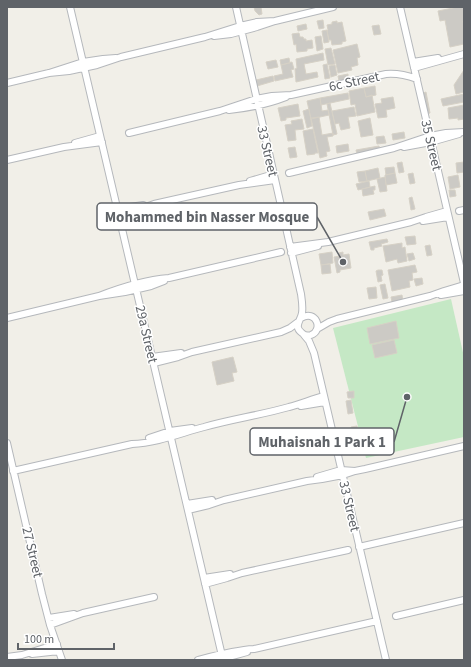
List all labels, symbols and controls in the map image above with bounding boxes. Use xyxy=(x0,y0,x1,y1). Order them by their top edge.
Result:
street label: 6c Street xyxy=(327,67,382,97)
street label: 35 Street xyxy=(415,118,447,173)
street label: 33 Street xyxy=(251,124,283,179)
callout: Mohammed bin Nasser Mosque xyxy=(97,203,317,230)
text: Mohammed bin Nasser Mosque xyxy=(105,207,310,228)
street label: 29a Street xyxy=(130,303,162,365)
callout: Muhaisnah 1 Park 1 xyxy=(250,428,394,455)
text: Muhaisnah 1 Park 1 xyxy=(258,432,386,453)
street label: 33 Street xyxy=(333,479,365,534)
street label: 27 Street xyxy=(16,525,48,580)
scale bar xyxy=(18,625,114,651)
text: 100 m xyxy=(24,631,54,648)

